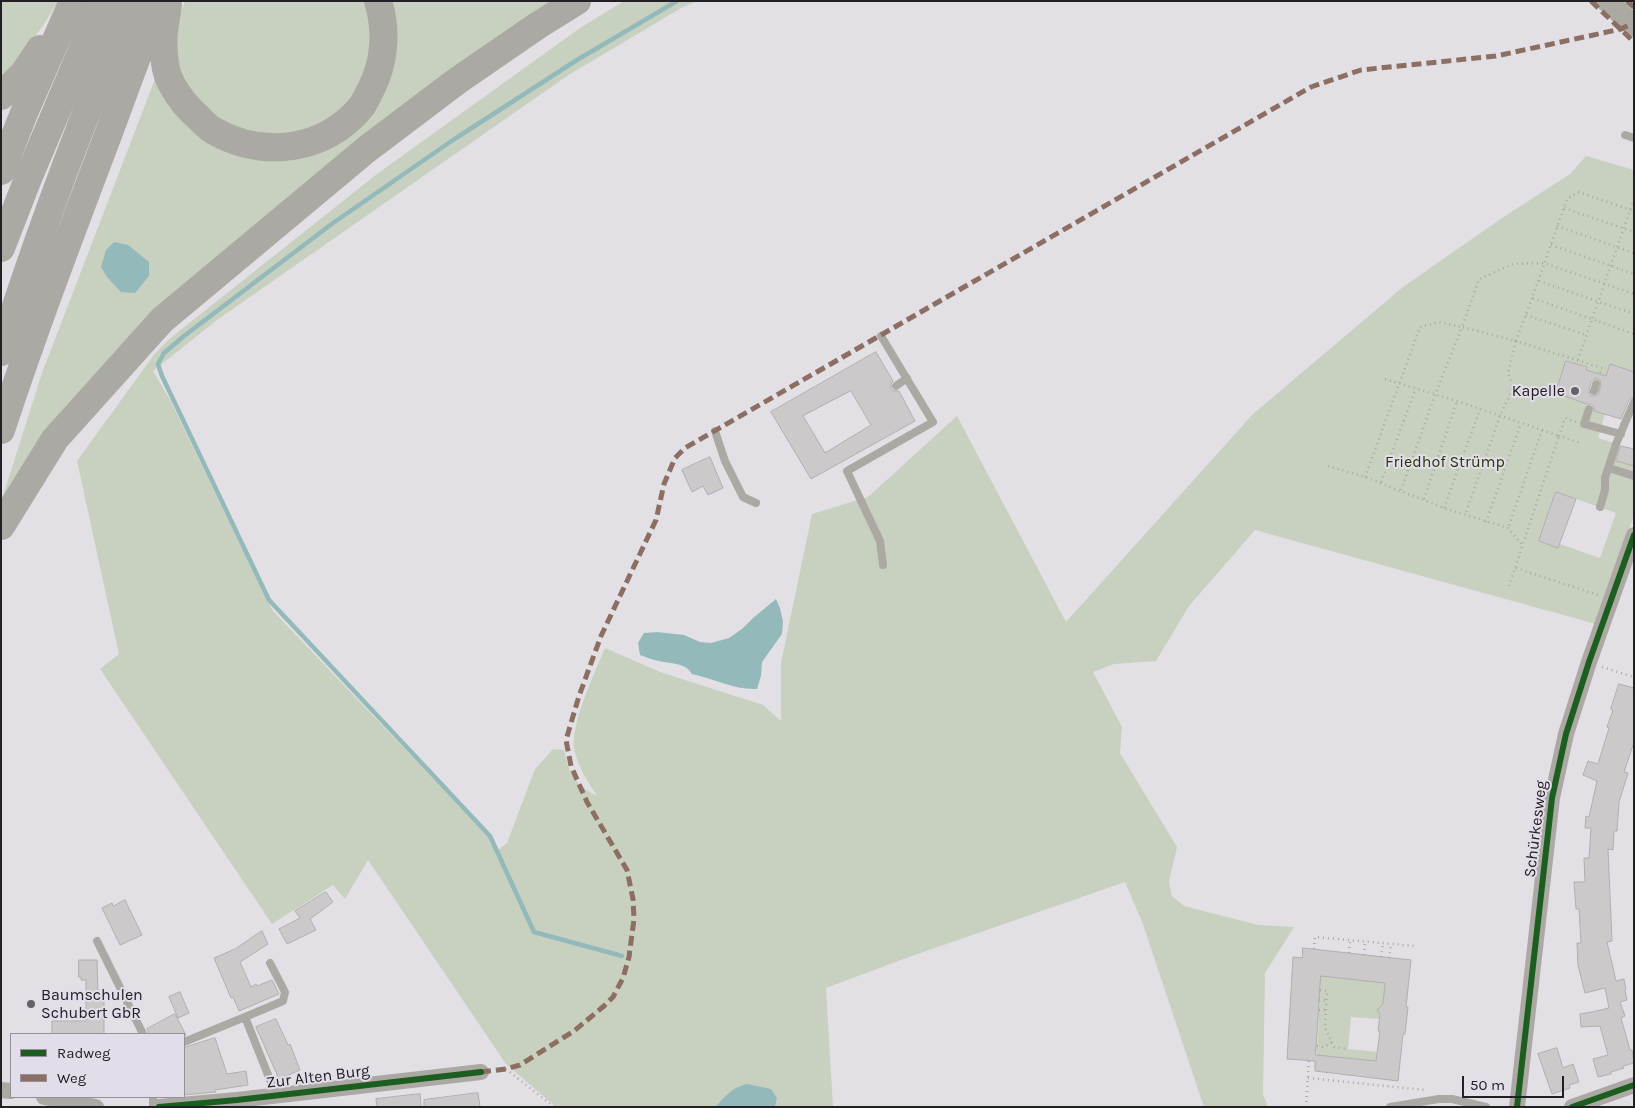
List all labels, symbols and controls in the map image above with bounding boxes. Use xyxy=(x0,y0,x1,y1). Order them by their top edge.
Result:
place label: Kapelle xyxy=(1512,381,1565,401)
marker: Kapelle xyxy=(1569,385,1581,397)
park label: Friedhof Strümp xyxy=(1385,452,1505,472)
street label: Schürkesweg xyxy=(1521,779,1551,879)
place label: Baumschulen Schubert GbR xyxy=(41,985,143,1023)
marker: Baumschulen Schubert GbR xyxy=(25,998,37,1010)
legend xyxy=(10,1033,185,1098)
text: Radweg xyxy=(57,1044,110,1062)
street label: Zur Alten Burg xyxy=(265,1061,371,1093)
scale bar xyxy=(1465,1066,1568,1098)
text: Weg xyxy=(57,1069,86,1087)
text: 50 m xyxy=(1470,1076,1505,1094)

